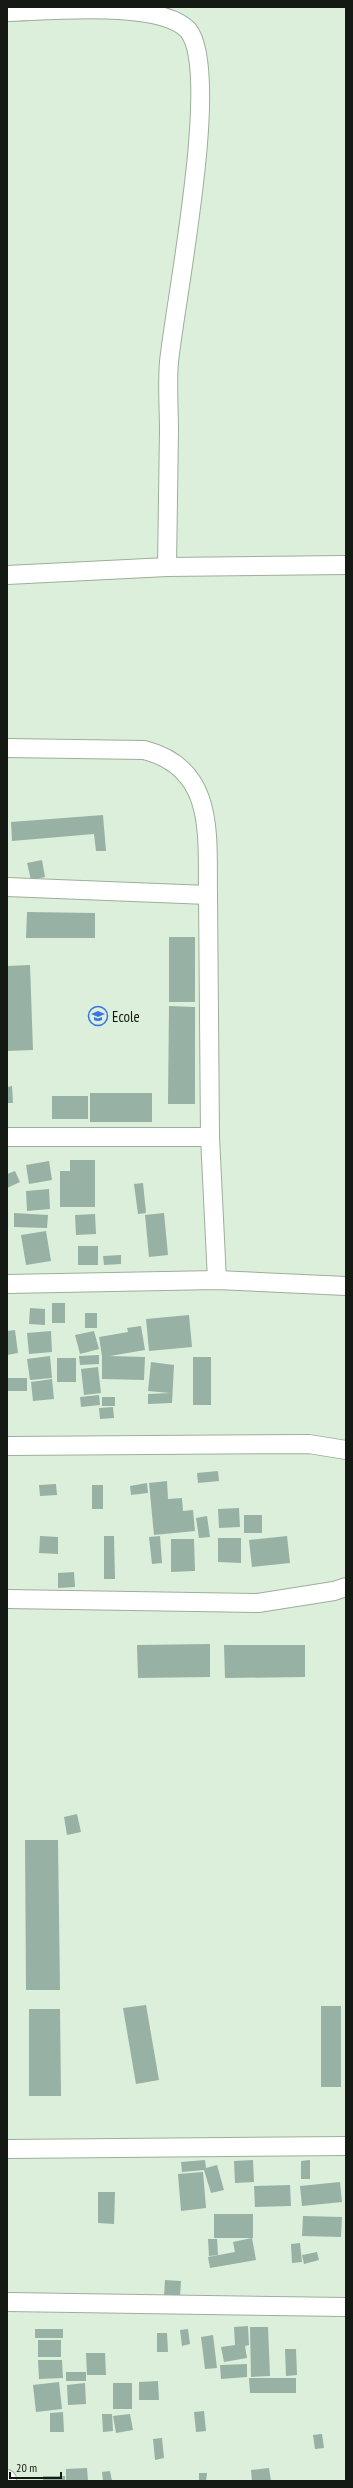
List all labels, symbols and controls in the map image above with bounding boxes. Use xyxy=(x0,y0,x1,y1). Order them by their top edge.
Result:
school or university icon: Ecole xyxy=(87,1005,109,1027)
place label: Ecole xyxy=(112,1007,140,1026)
scale bar xyxy=(10,2454,61,2480)
text: 20 m xyxy=(16,2460,37,2475)

